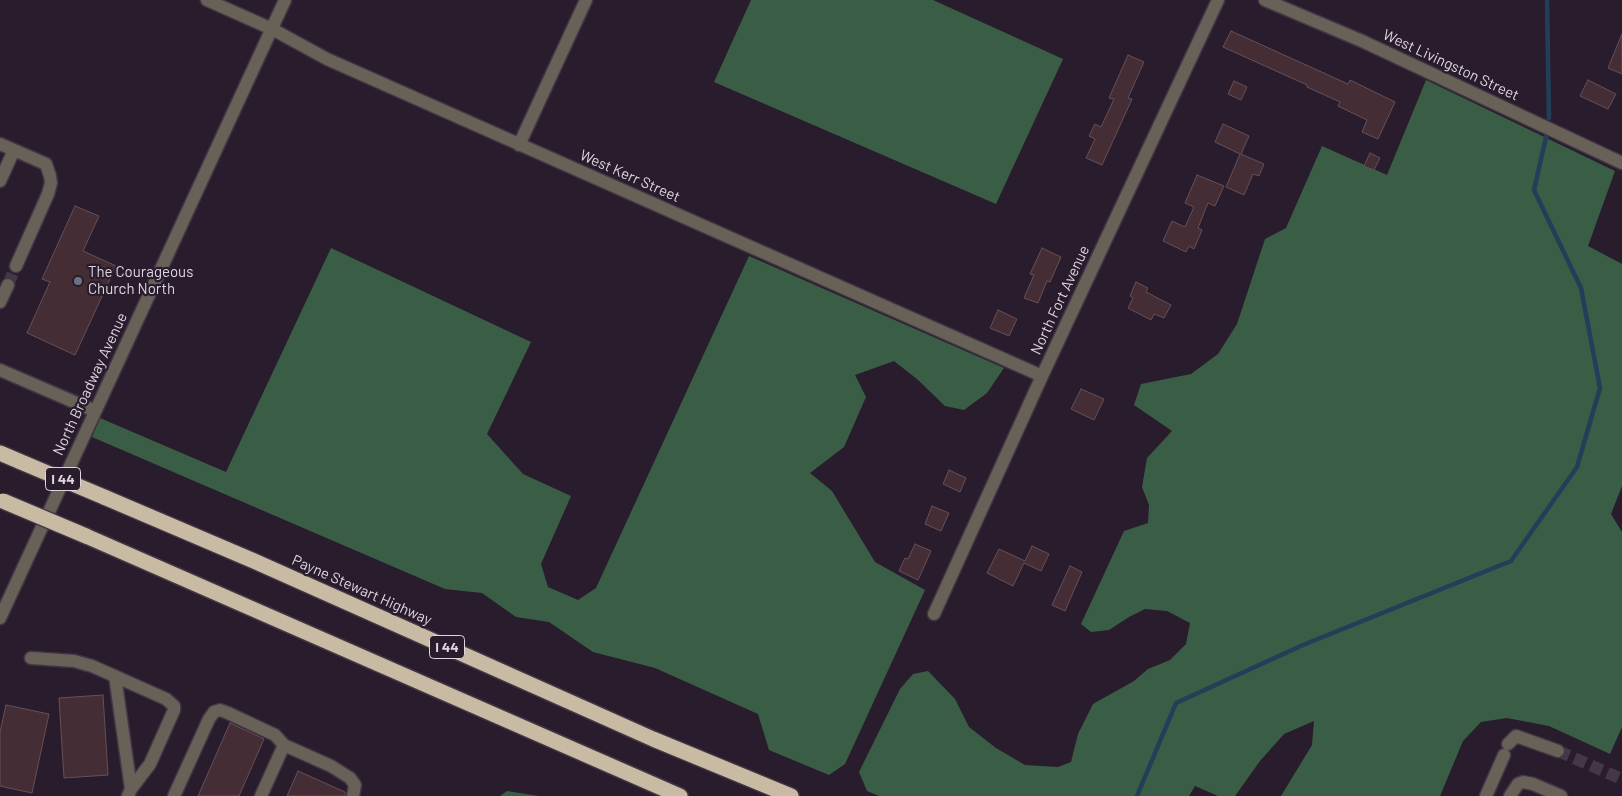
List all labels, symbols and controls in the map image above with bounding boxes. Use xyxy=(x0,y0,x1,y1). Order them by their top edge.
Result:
street label: West Livingston Street xyxy=(1380,26,1522,104)
street label: West Kerr Street xyxy=(577,146,683,206)
street label: North Fort Avenue xyxy=(1027,243,1093,357)
place label: The Courageous Church North xyxy=(88,263,193,298)
marker: The Courageous Church North xyxy=(72,275,84,287)
street label: North Broadway Avenue xyxy=(49,310,131,458)
road number: I 44 xyxy=(46,468,80,490)
street label: Payne Stewart Highway xyxy=(289,551,435,629)
road number: I 44 xyxy=(430,636,464,659)

